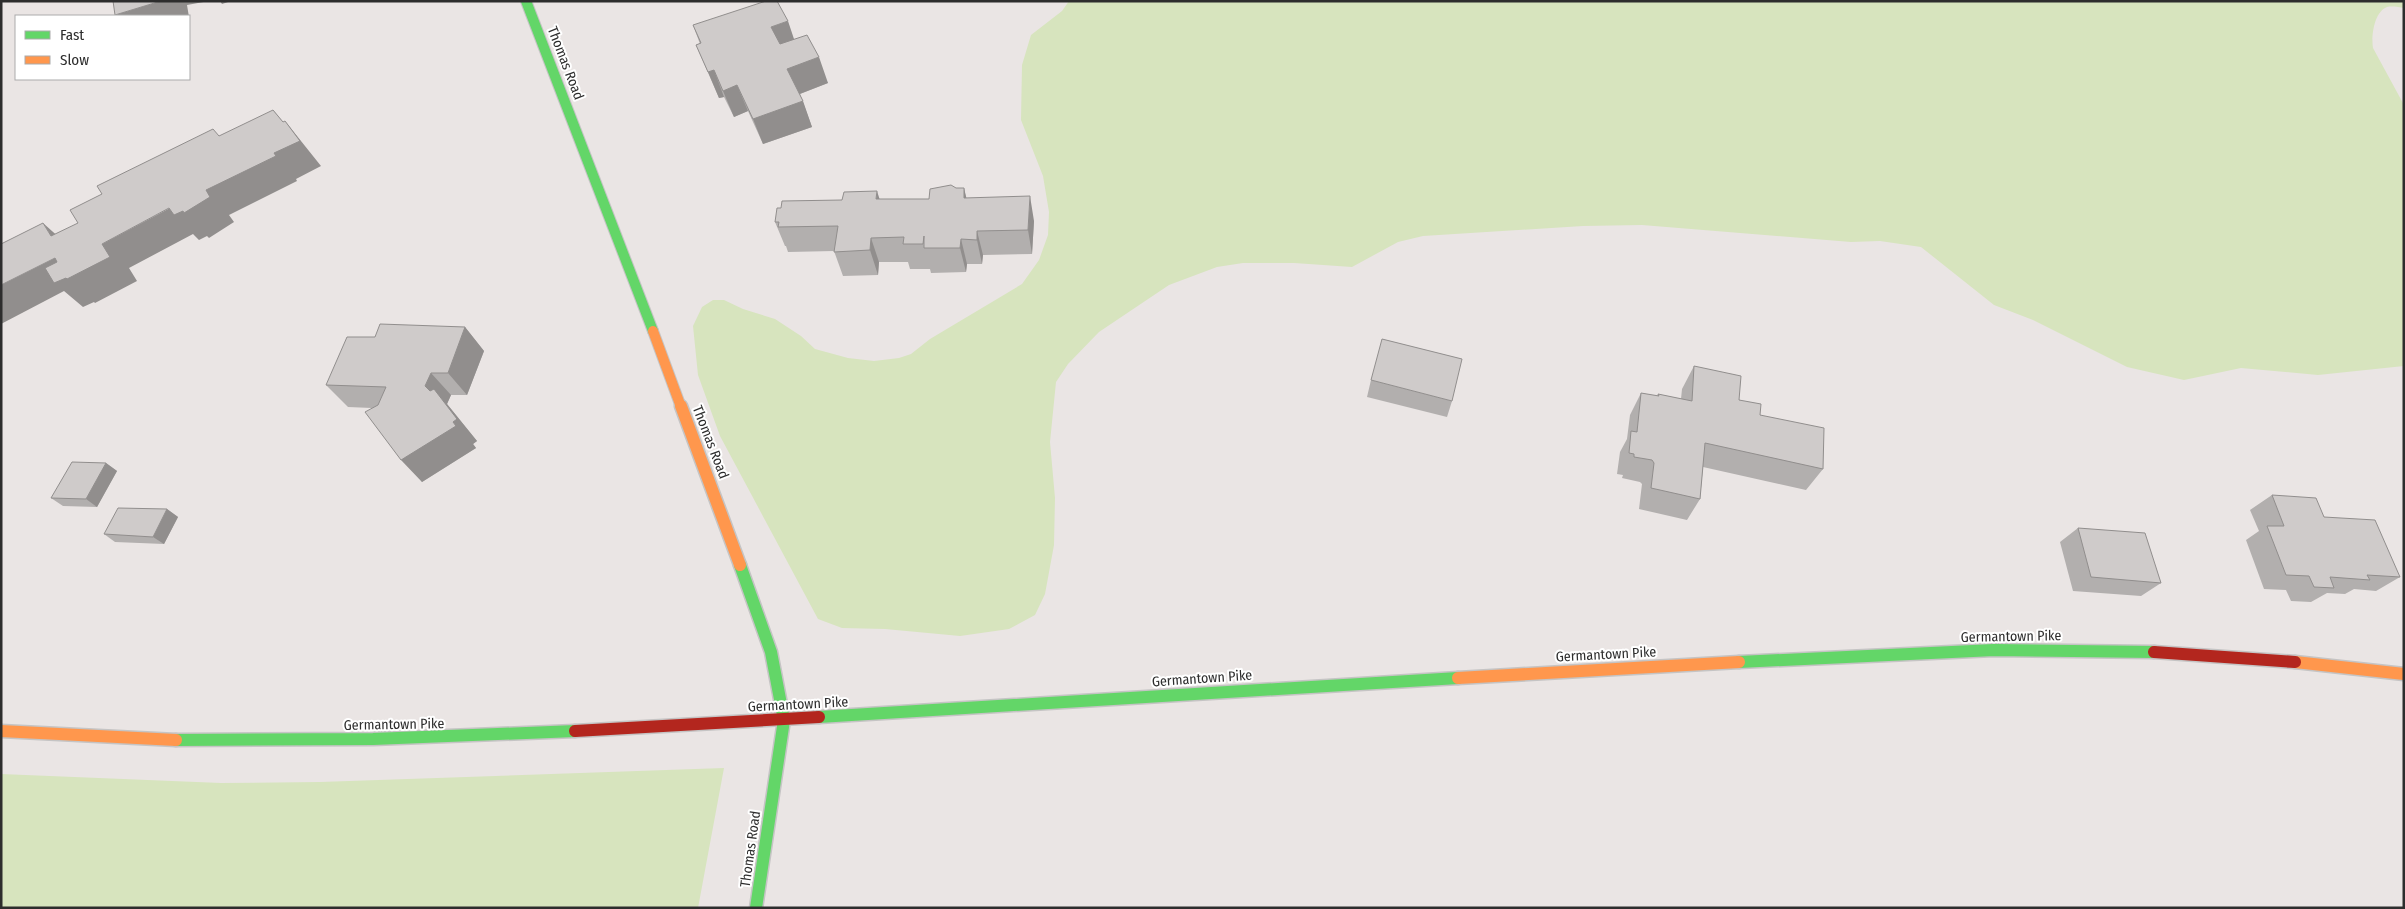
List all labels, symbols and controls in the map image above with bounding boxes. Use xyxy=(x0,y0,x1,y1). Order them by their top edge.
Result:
legend xyxy=(15,15,190,80)
street label: Thomas Road xyxy=(544,24,587,102)
text: Fast xyxy=(60,26,84,44)
text: Slow xyxy=(60,51,89,69)
street label: Thomas Road xyxy=(689,403,732,481)
street label: Germantown Pike xyxy=(1961,627,2062,646)
street label: Germantown Pike xyxy=(1555,643,1657,666)
street label: Germantown Pike xyxy=(1151,667,1253,690)
street label: Germantown Pike xyxy=(747,693,849,716)
street label: Germantown Pike xyxy=(344,715,445,734)
street label: Thomas Road xyxy=(737,810,764,888)

